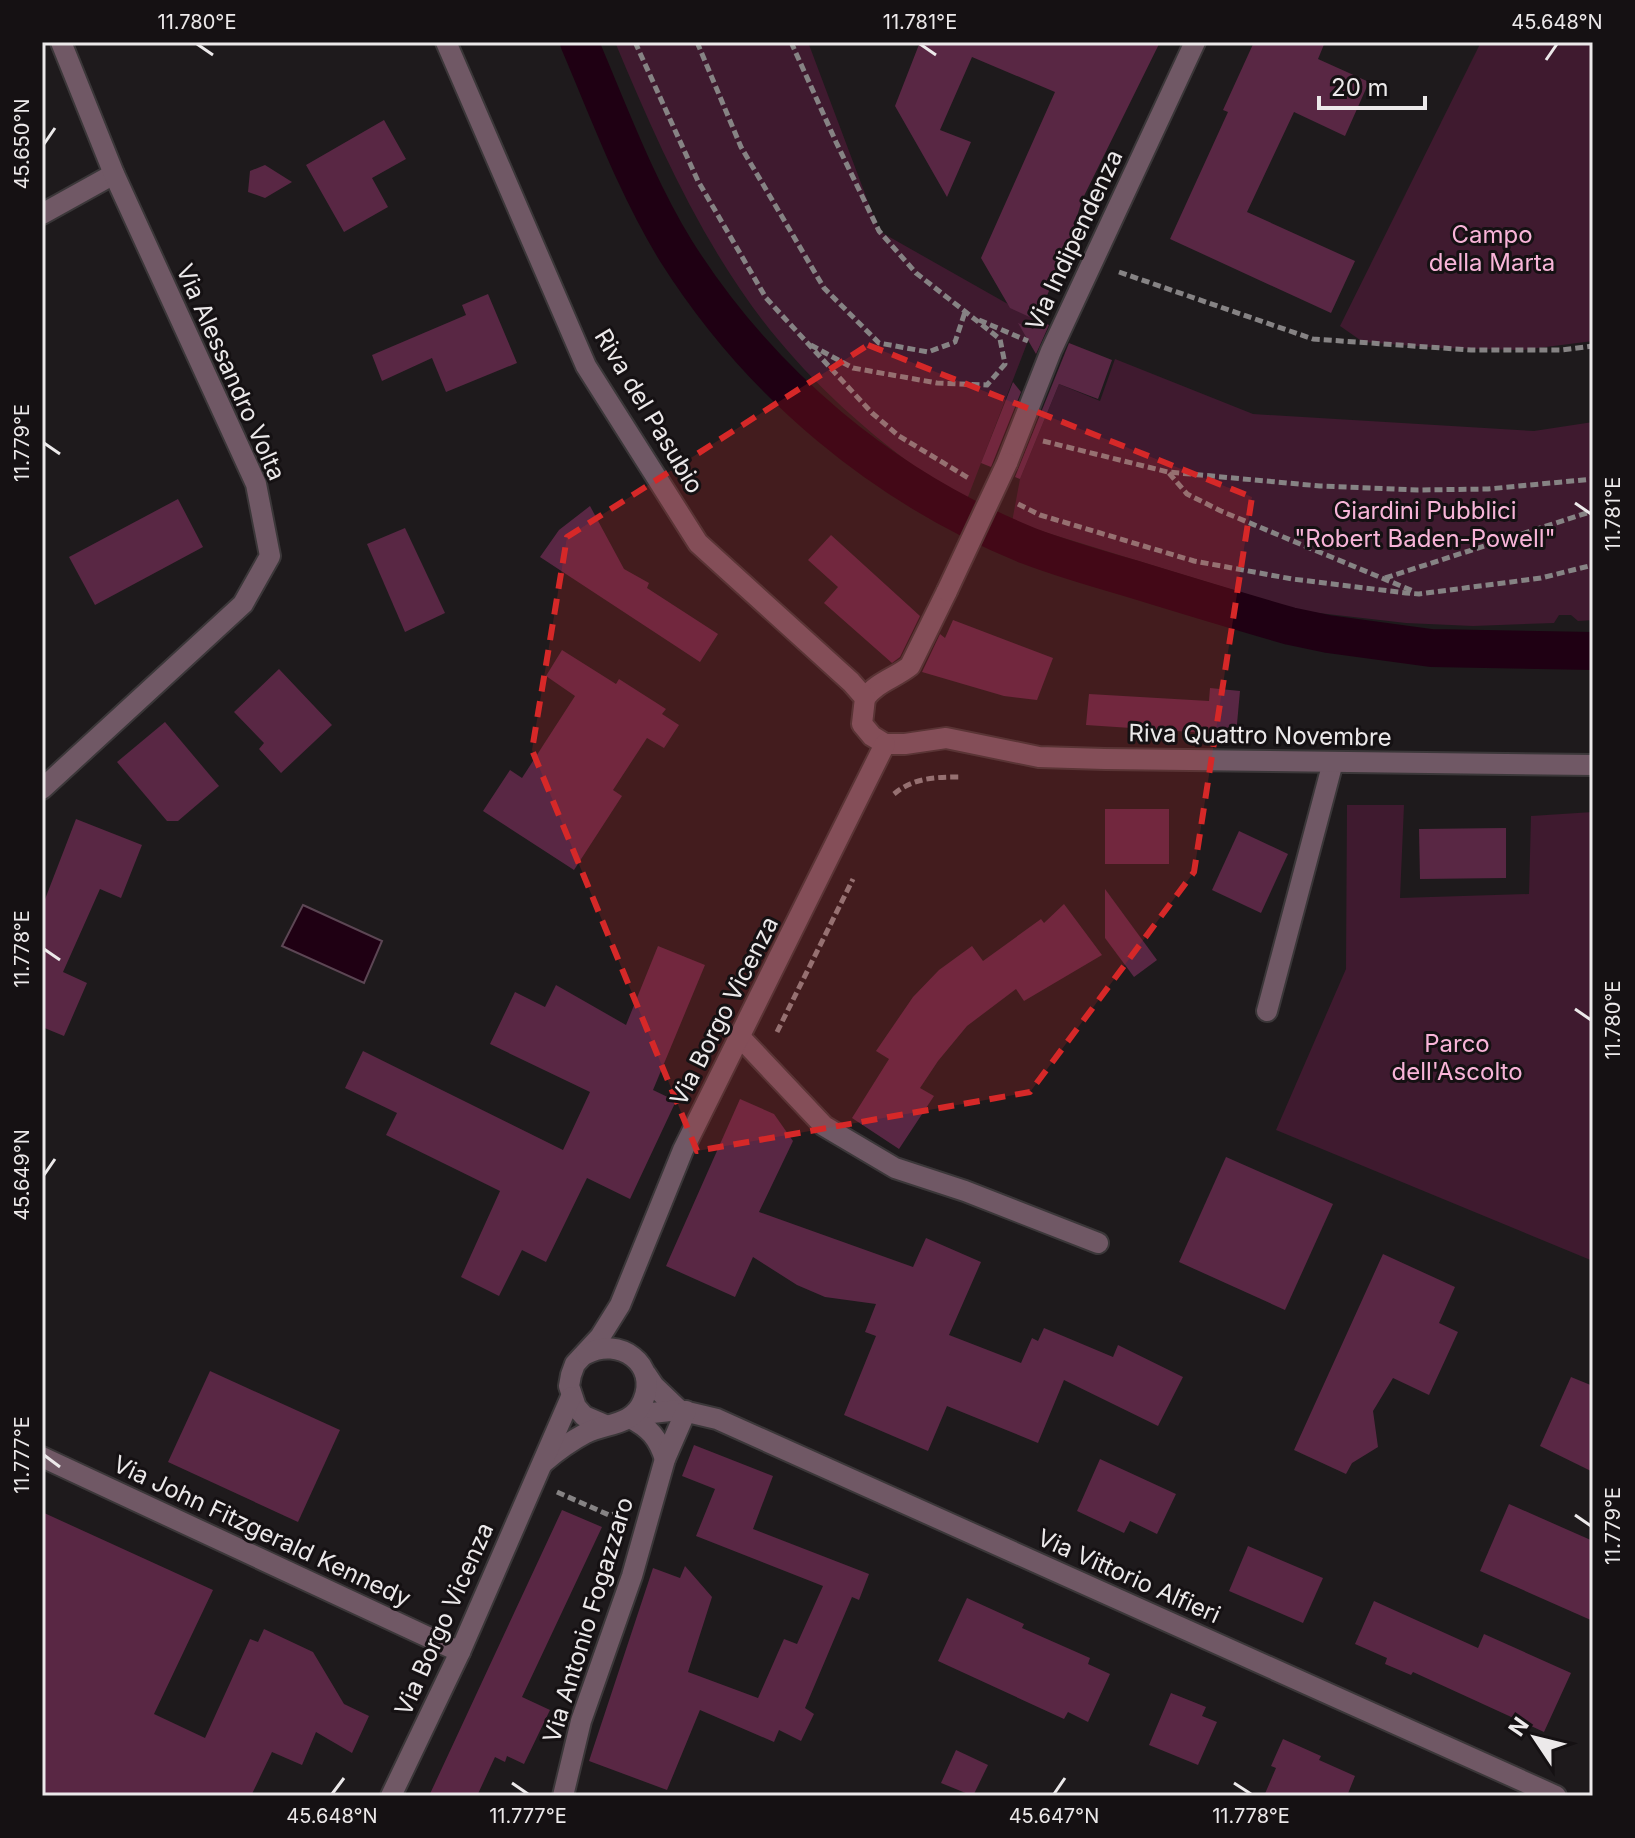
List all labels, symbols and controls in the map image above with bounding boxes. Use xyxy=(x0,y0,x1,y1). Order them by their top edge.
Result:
text: 11.780°E xyxy=(158,10,236,34)
text: 11.781°E xyxy=(883,10,957,34)
text: 45.648°N xyxy=(1511,10,1603,34)
scale bar xyxy=(1319,60,1425,110)
text: 20 m xyxy=(1331,73,1389,102)
text: 45.650°N xyxy=(10,98,34,190)
street label: Via Indipendenza xyxy=(1019,145,1129,335)
park label: Campo della Marta xyxy=(1429,220,1555,277)
street label: Via Alessandro Volta xyxy=(170,259,292,485)
street label: Riva del Pasubio xyxy=(588,324,710,498)
text: 11.779°E xyxy=(10,404,34,482)
text: 11.781°E xyxy=(1601,477,1625,551)
park label: Giardini Pubblici "Robert Baden-Powell" xyxy=(1294,496,1556,553)
street label: Riva Quattro Novembre xyxy=(1128,718,1392,752)
text: 11.778°E xyxy=(10,910,34,988)
street label: Via Borgo Vicenza xyxy=(664,912,784,1110)
text: 11.780°E xyxy=(1601,981,1625,1059)
park label: Parco dell'Ascolto xyxy=(1391,1029,1523,1086)
text: 45.649°N xyxy=(10,1129,34,1221)
text: 11.777°E xyxy=(10,1416,34,1494)
street label: Via John Fitzgerald Kennedy xyxy=(109,1449,415,1613)
text: 11.779°E xyxy=(1601,1487,1625,1565)
street label: Via Antonio Fogazzaro xyxy=(537,1494,639,1746)
street label: Via Borgo Vicenza xyxy=(388,1518,500,1720)
street label: Via Vittorio Alfieri xyxy=(1033,1523,1225,1629)
north arrow xyxy=(1495,1698,1575,1778)
text: N xyxy=(1503,1712,1534,1741)
text: 45.648°N xyxy=(286,1804,378,1828)
text: 11.777°E xyxy=(489,1804,567,1828)
text: 45.647°N xyxy=(1009,1804,1099,1828)
text: 11.778°E xyxy=(1212,1804,1290,1828)

